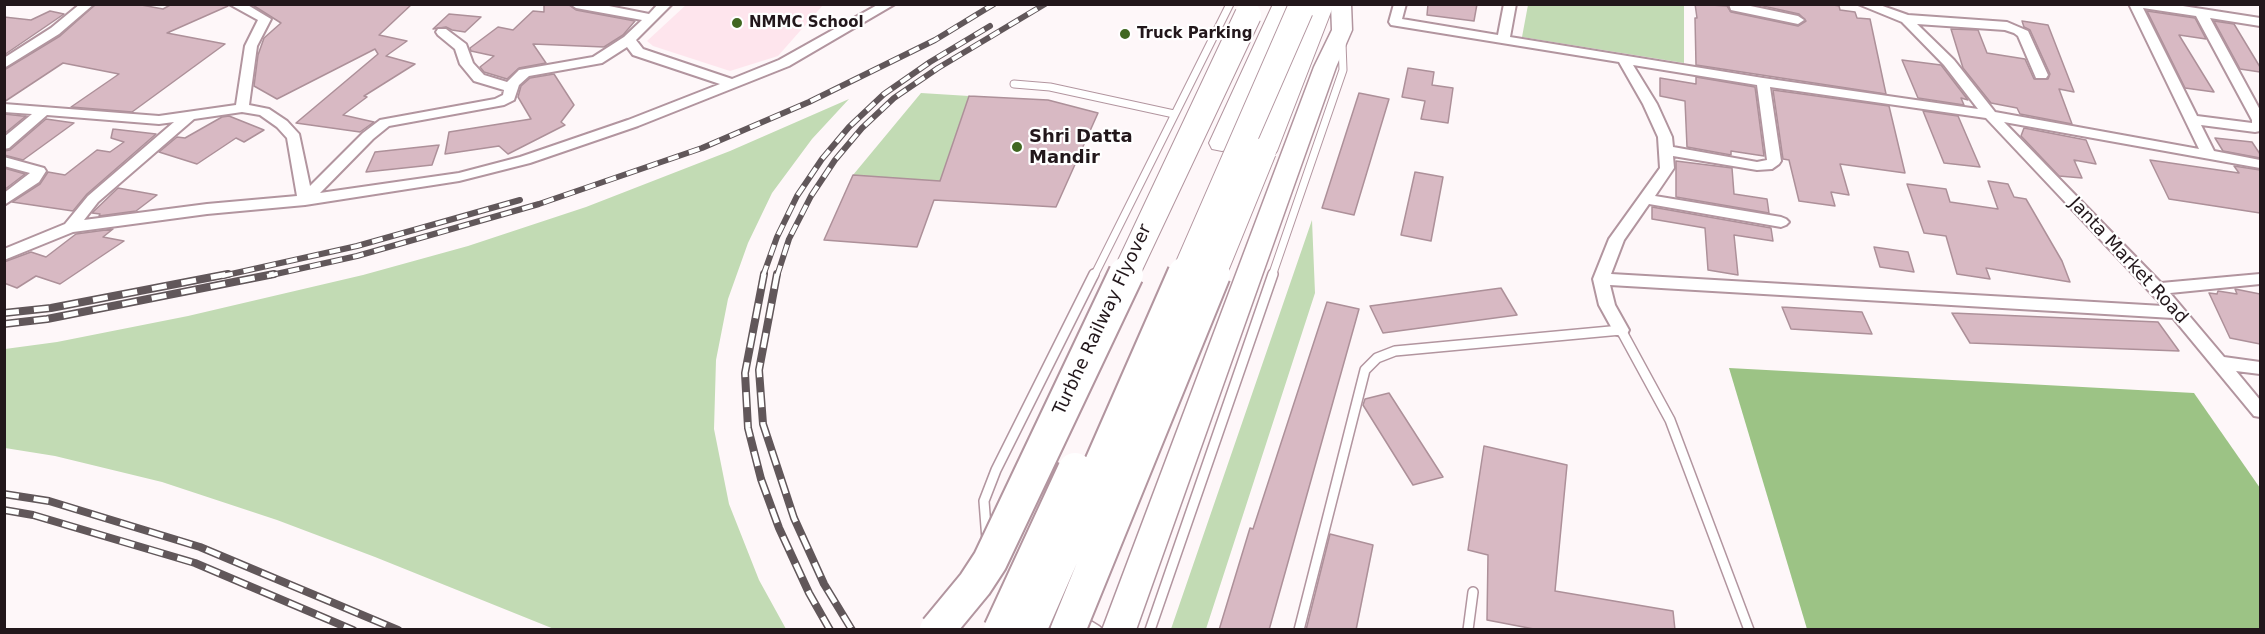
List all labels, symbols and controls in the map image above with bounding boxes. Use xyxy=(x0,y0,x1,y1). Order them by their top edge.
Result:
place label: NMMC School xyxy=(749,14,864,32)
marker: NMMC School xyxy=(730,16,744,30)
place label: Truck Parking xyxy=(1137,25,1252,43)
marker: Truck Parking xyxy=(1118,27,1132,41)
place label: Shri Datta Mandir xyxy=(1029,126,1133,168)
marker: Shri Datta Mandir xyxy=(1010,140,1024,154)
street label: Janta Market Road xyxy=(2064,194,2192,328)
street label: Turbhe Railway Flyover xyxy=(1049,221,1157,419)

